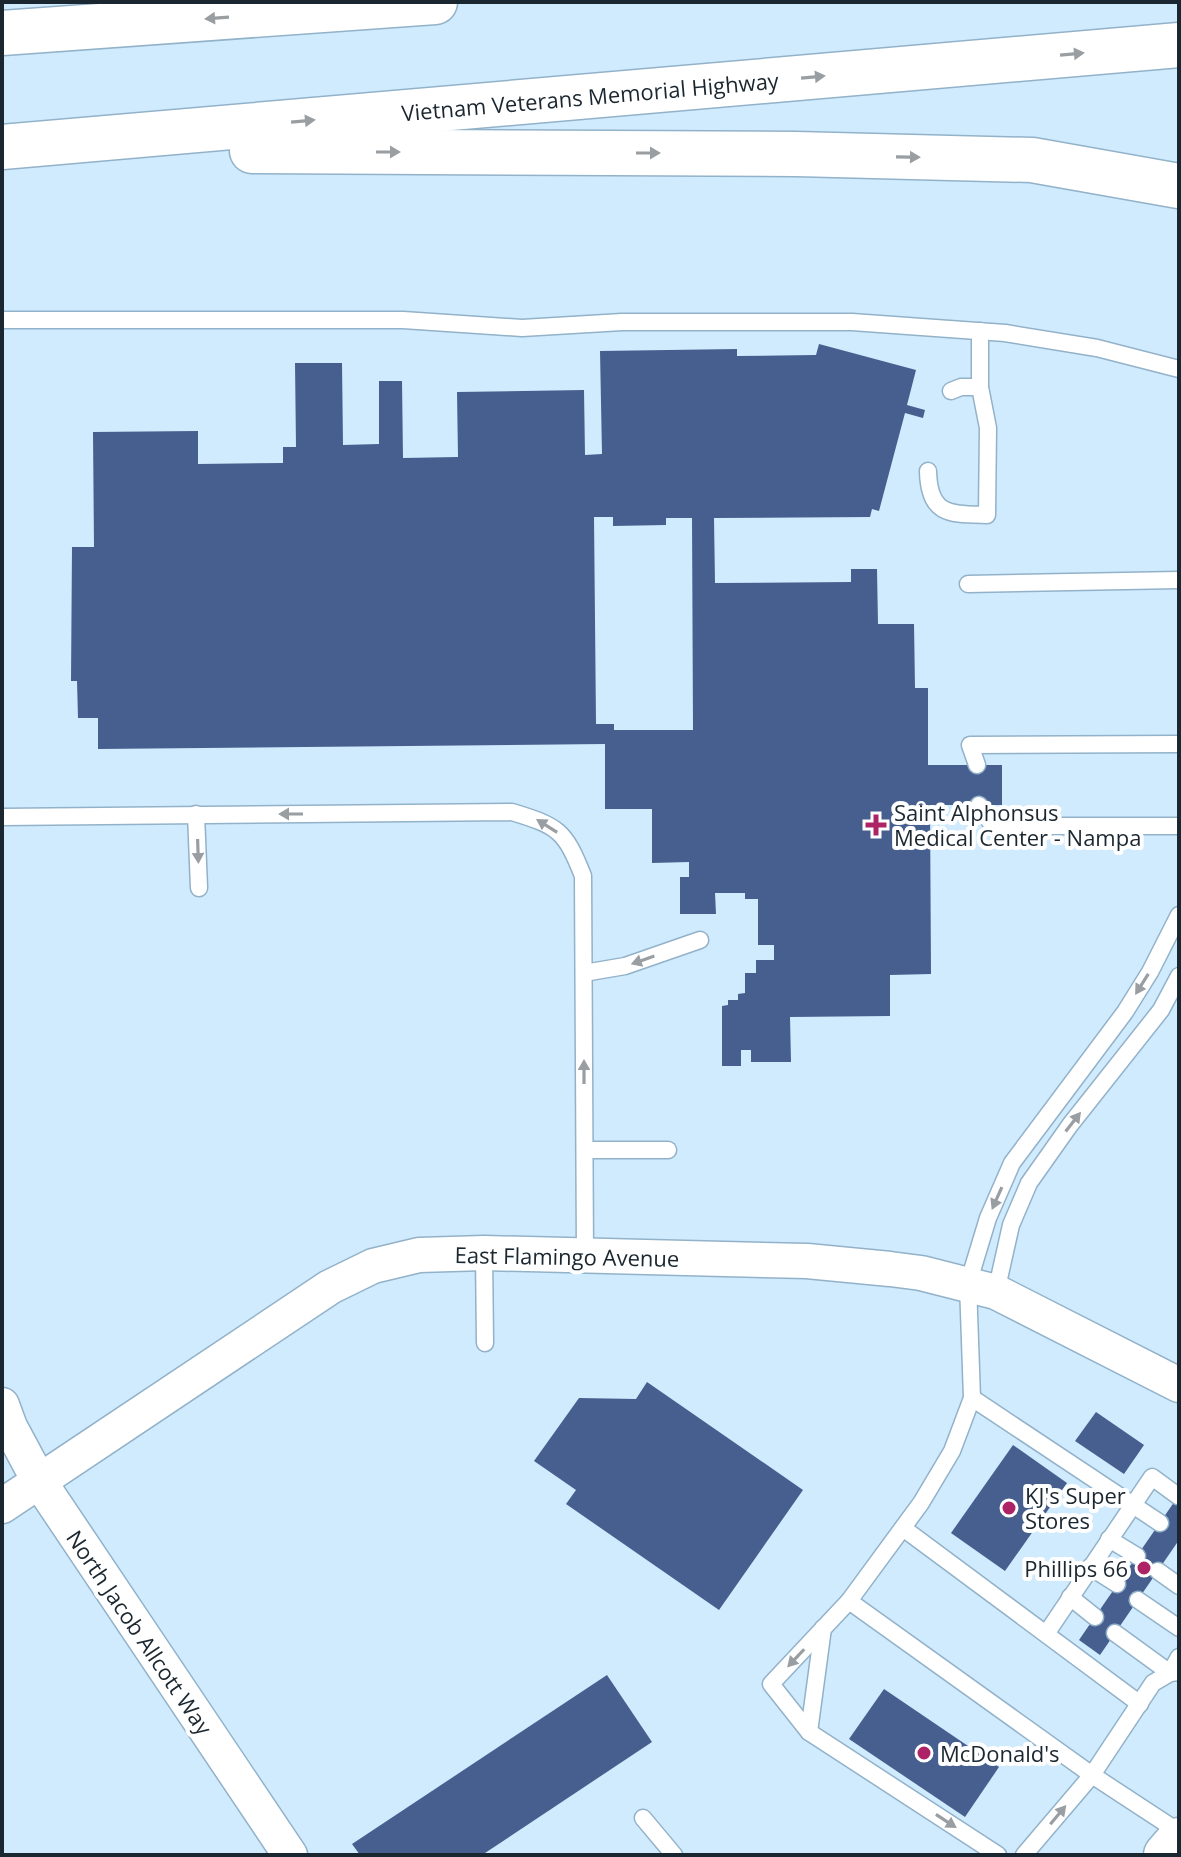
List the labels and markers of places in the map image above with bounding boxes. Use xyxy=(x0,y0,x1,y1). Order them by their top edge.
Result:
place label: Saint Alphonsus Medical Center - Nampa xyxy=(894,797,1141,852)
marker: Saint Alphonsus Medical Center - Nampa xyxy=(865,814,887,836)
place label: KJ's Super Stores xyxy=(1025,1480,1126,1535)
marker: KJ's Super Stores xyxy=(1000,1499,1018,1517)
place label: Phillips 66 xyxy=(1024,1553,1128,1583)
marker: Phillips 66 xyxy=(1135,1559,1153,1577)
place label: McDonald's xyxy=(940,1738,1060,1768)
marker: McDonald's xyxy=(915,1744,933,1762)

